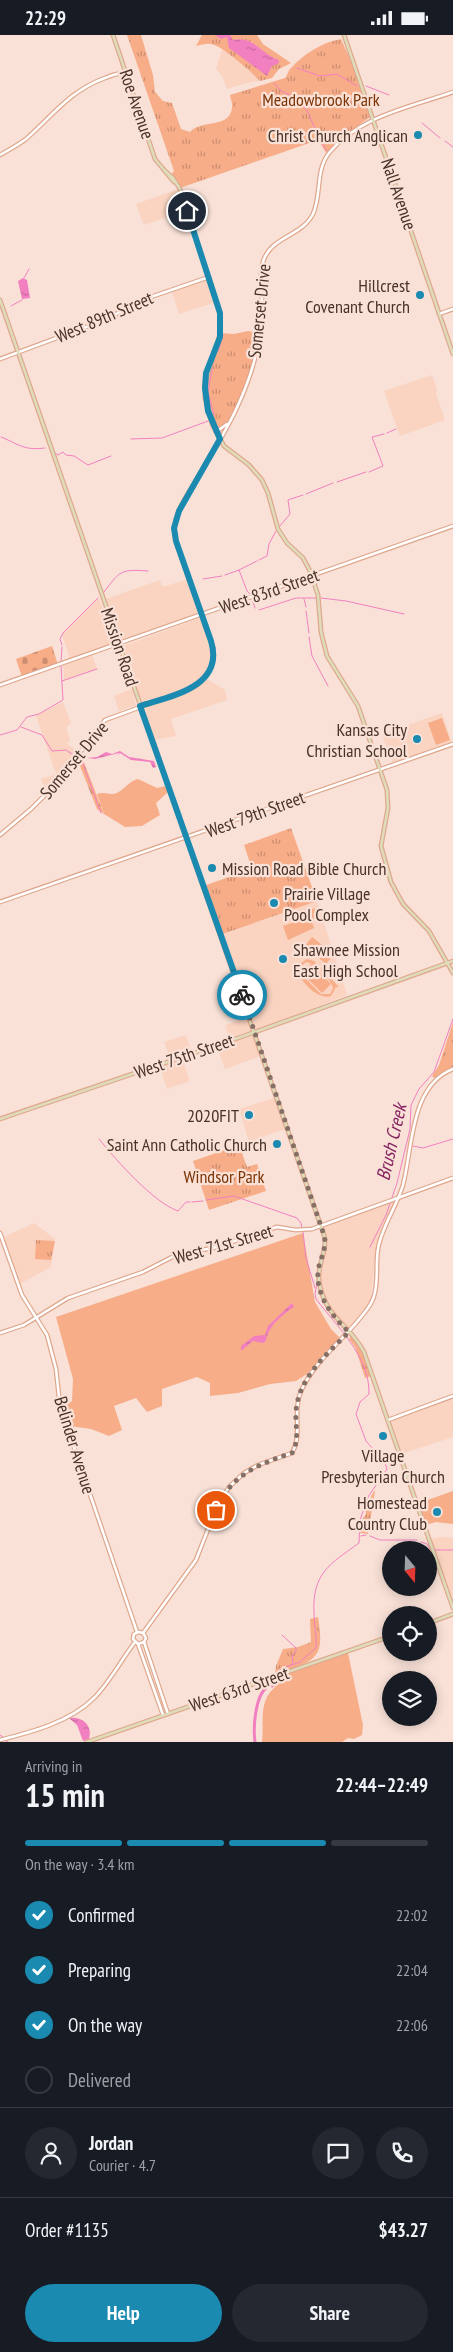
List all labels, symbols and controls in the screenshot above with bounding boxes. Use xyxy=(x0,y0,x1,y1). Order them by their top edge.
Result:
text: 22:29 xyxy=(25,6,66,30)
street label: Roe Avenue xyxy=(114,66,160,142)
park label: Meadowbrook Park xyxy=(262,88,380,111)
place label: Christ Church Anglican xyxy=(268,124,408,147)
marker: Christ Church Anglican xyxy=(412,129,424,141)
street label: Nall Avenue xyxy=(376,155,422,233)
pin xyxy=(166,190,208,232)
icon: home xyxy=(173,197,201,225)
street label: Somerset Drive xyxy=(243,263,275,359)
place label: Hillcrest Covenant Church xyxy=(305,274,410,318)
street label: West 89th Street xyxy=(52,286,156,348)
marker: Hillcrest Covenant Church xyxy=(414,289,426,301)
street label: West 83rd Street xyxy=(216,563,322,619)
street label: Mission Road xyxy=(96,605,144,689)
street label: Somerset Drive xyxy=(35,716,113,804)
place label: Kansas City Christian School xyxy=(306,718,408,762)
marker: Kansas City Christian School xyxy=(411,733,423,745)
street label: West 79th Street xyxy=(202,785,308,843)
place label: Mission Road Bible Church xyxy=(222,857,386,880)
marker: Mission Road Bible Church xyxy=(206,862,218,874)
place label: Prairie Village Pool Complex xyxy=(284,882,370,926)
marker: Prairie Village Pool Complex xyxy=(268,897,280,909)
place label: Shawnee Mission East High School xyxy=(293,938,400,982)
marker: Shawnee Mission East High School xyxy=(277,953,289,965)
courier xyxy=(217,970,267,1020)
icon: bike xyxy=(228,981,256,1009)
street label: West 75th Street xyxy=(131,1028,237,1084)
water label: Brush Creek xyxy=(371,1099,412,1183)
place label: 2020FIT xyxy=(187,1104,239,1127)
marker: 2020FIT xyxy=(243,1109,255,1121)
place label: Saint Ann Catholic Church xyxy=(107,1133,267,1156)
marker: Saint Ann Catholic Church xyxy=(271,1138,283,1150)
park label: Windsor Park xyxy=(183,1165,265,1188)
street label: West 71st Street xyxy=(171,1219,275,1269)
street label: Belinder Avenue xyxy=(49,1393,101,1497)
marker: Village Presbyterian Church xyxy=(377,1430,389,1442)
place label: Village Presbyterian Church xyxy=(321,1444,445,1488)
pin xyxy=(195,1489,237,1531)
place label: Homestead Country Club xyxy=(348,1491,427,1535)
icon: bag xyxy=(202,1496,230,1524)
marker: Homestead Country Club xyxy=(431,1506,443,1518)
north arrow xyxy=(382,1541,438,1596)
map controls xyxy=(382,1541,437,1726)
button: locate xyxy=(382,1606,437,1661)
street label: West 63rd Street xyxy=(186,1661,292,1717)
button: layers xyxy=(382,1671,437,1726)
text: Arriving in xyxy=(25,1756,82,1776)
text: 22:44–22:49 xyxy=(335,1773,428,1797)
text: 15 min xyxy=(25,1774,105,1816)
text: On the way · 3.4 km xyxy=(25,1854,135,1874)
icon: check xyxy=(25,1901,53,1929)
text: Confirmed xyxy=(68,1903,135,1927)
text: 22:02 xyxy=(396,1905,428,1925)
icon: check xyxy=(25,1956,53,1984)
text: Preparing xyxy=(68,1958,131,1982)
text: 22:04 xyxy=(396,1960,428,1980)
icon: check xyxy=(25,2011,53,2039)
text: On the way xyxy=(68,2013,142,2037)
text: 22:06 xyxy=(396,2015,428,2035)
text: Delivered xyxy=(68,2068,131,2092)
button: person xyxy=(25,2127,77,2179)
button: chat xyxy=(312,2127,364,2179)
button: phone xyxy=(376,2127,428,2179)
text: Jordan xyxy=(89,2131,133,2155)
text: Courier · 4.7 xyxy=(89,2155,156,2175)
text: Order #1135 xyxy=(25,2218,109,2242)
text: $43.27 xyxy=(379,2218,428,2242)
button: Help xyxy=(25,2284,222,2342)
button: Share xyxy=(232,2284,428,2342)

